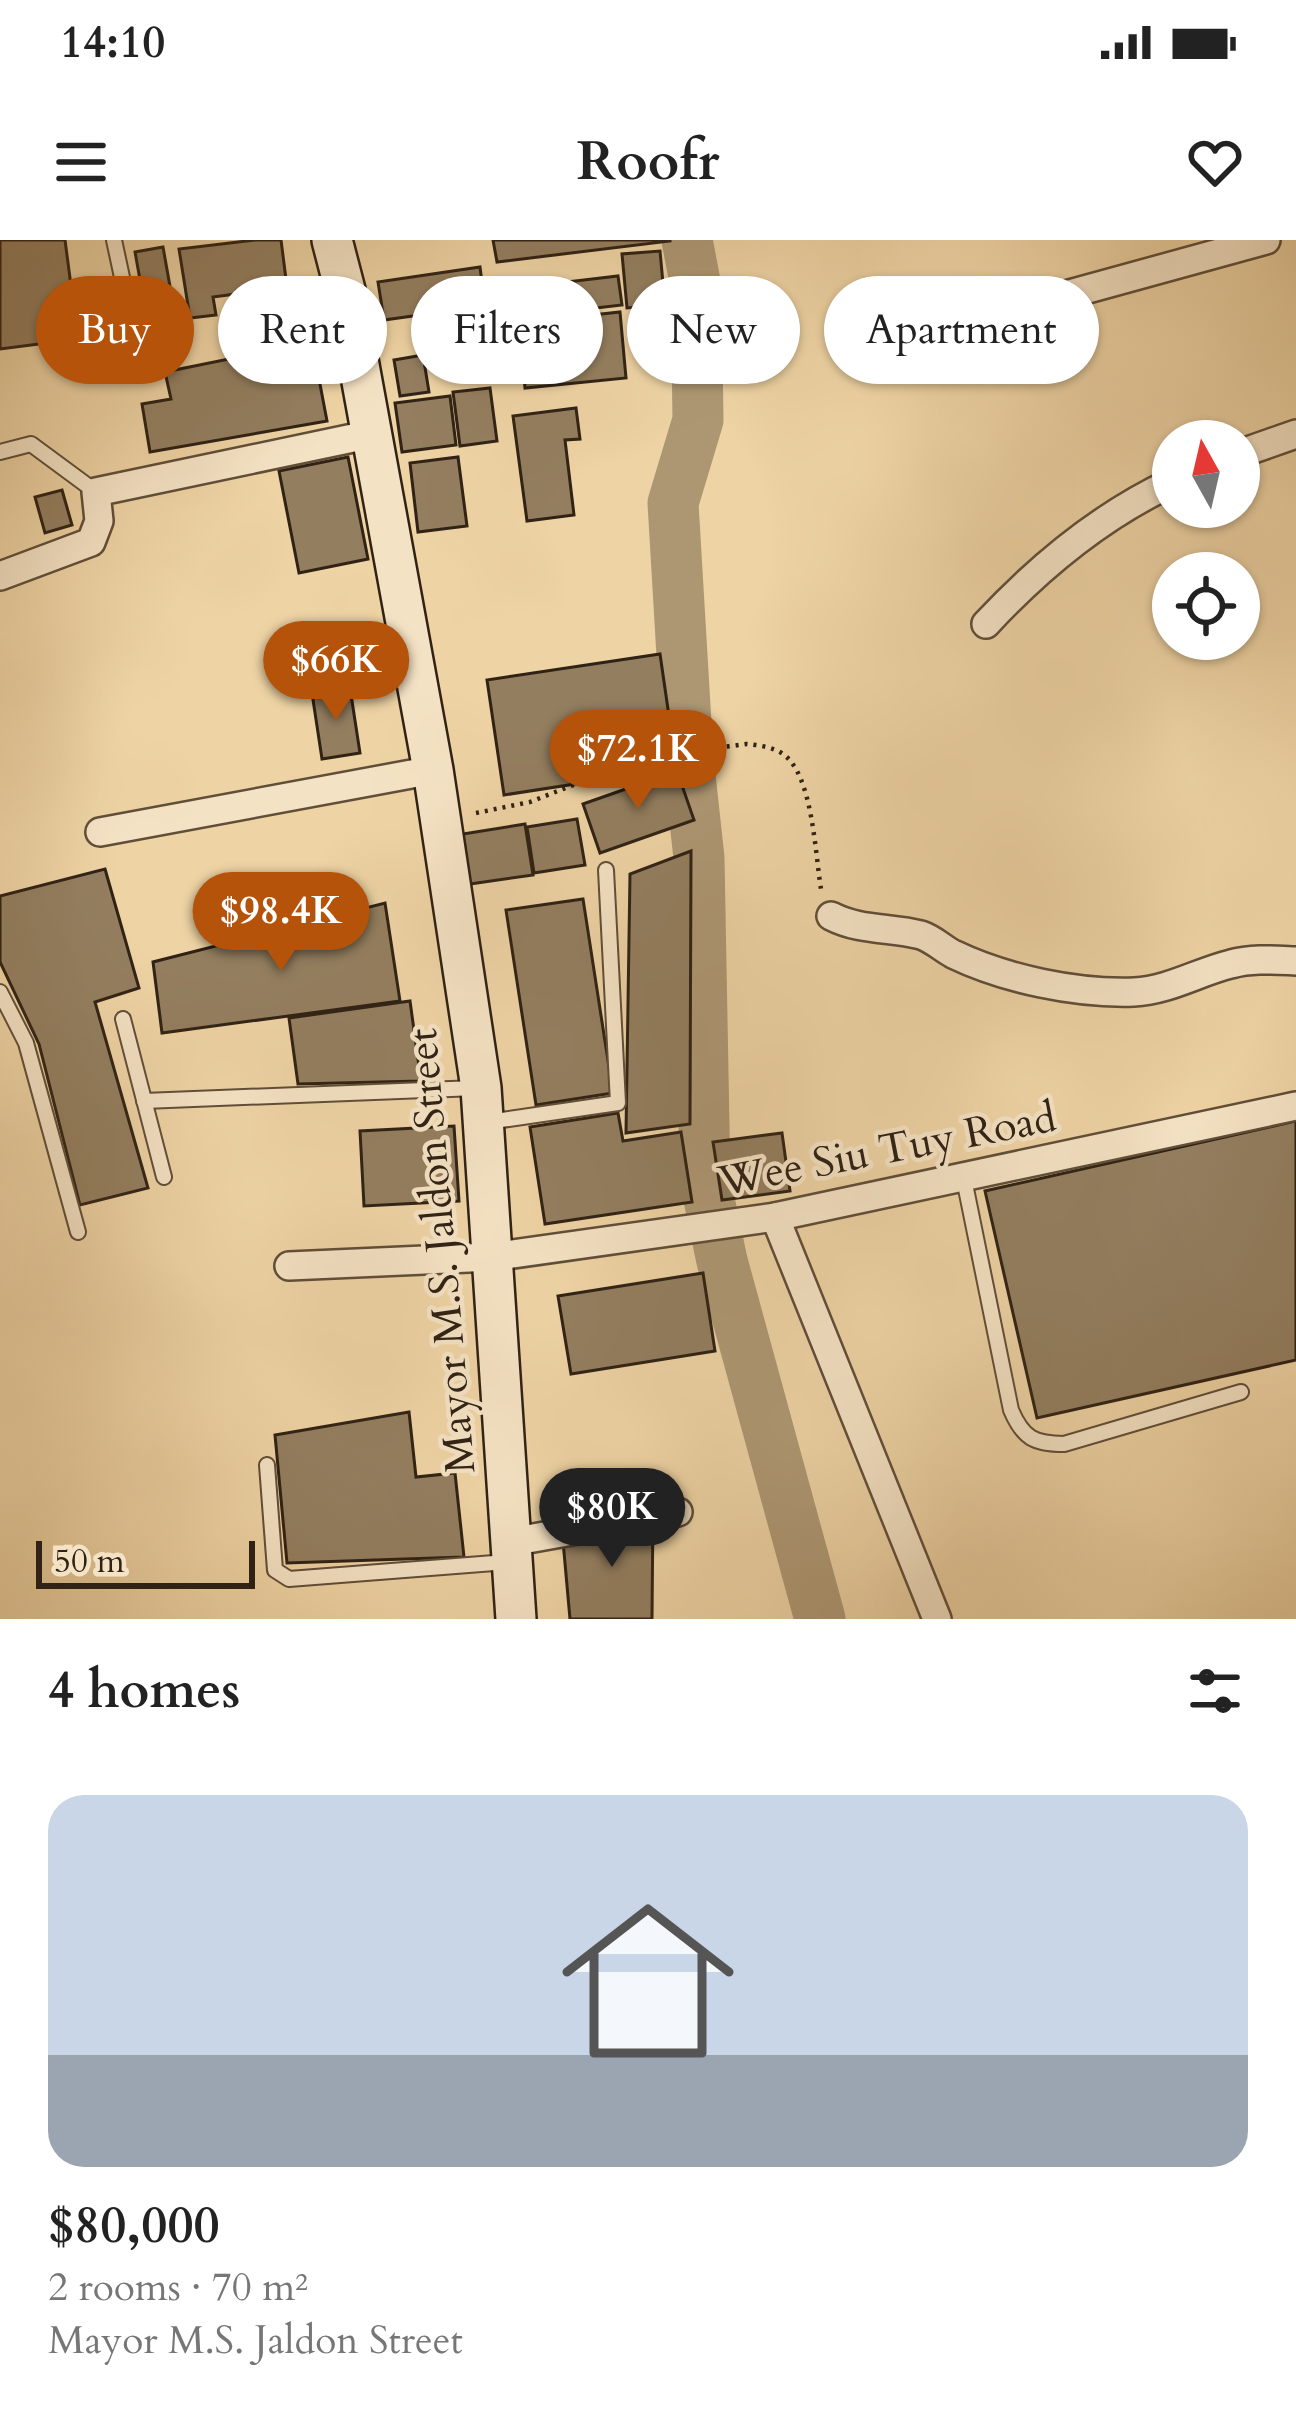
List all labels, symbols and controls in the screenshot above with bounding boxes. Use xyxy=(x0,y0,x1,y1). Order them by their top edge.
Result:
text: 14:10 xyxy=(60,12,165,73)
text: Roofr xyxy=(576,126,720,199)
icon: menu xyxy=(48,129,114,195)
icon: heart xyxy=(1182,129,1248,195)
chip: Buy xyxy=(36,276,194,384)
chip: Rent xyxy=(218,276,387,384)
chip: Filters xyxy=(411,276,603,384)
chip: New xyxy=(627,276,800,384)
chip: Apartment xyxy=(824,276,1099,384)
north arrow xyxy=(1152,420,1260,528)
map controls xyxy=(1152,420,1260,660)
button: locate xyxy=(1152,552,1260,660)
pin: $66K xyxy=(265,621,407,723)
text: $66K xyxy=(290,633,382,686)
pin: $72.1K xyxy=(540,710,736,812)
text: $72.1K xyxy=(577,722,699,775)
pin: $98.4K xyxy=(183,872,379,974)
text: $98.4K xyxy=(220,884,342,937)
street label: Mayor M.S. Jaldon Street xyxy=(394,1026,489,1476)
street label: Wee Siu Tuy Road xyxy=(713,1089,1061,1210)
pin: $80K xyxy=(541,1468,683,1570)
text: $80K xyxy=(566,1480,658,1533)
scale bar xyxy=(36,1535,255,1588)
text: 50 m xyxy=(54,1539,125,1584)
text: 4 homes xyxy=(48,1656,240,1726)
icon: filters xyxy=(1182,1658,1248,1724)
icon: home xyxy=(540,1873,756,2089)
text: $80,000 xyxy=(48,2191,220,2261)
text: 2 rooms · 70 m² xyxy=(48,2261,308,2314)
text: Mayor M.S. Jaldon Street xyxy=(48,2314,463,2367)

